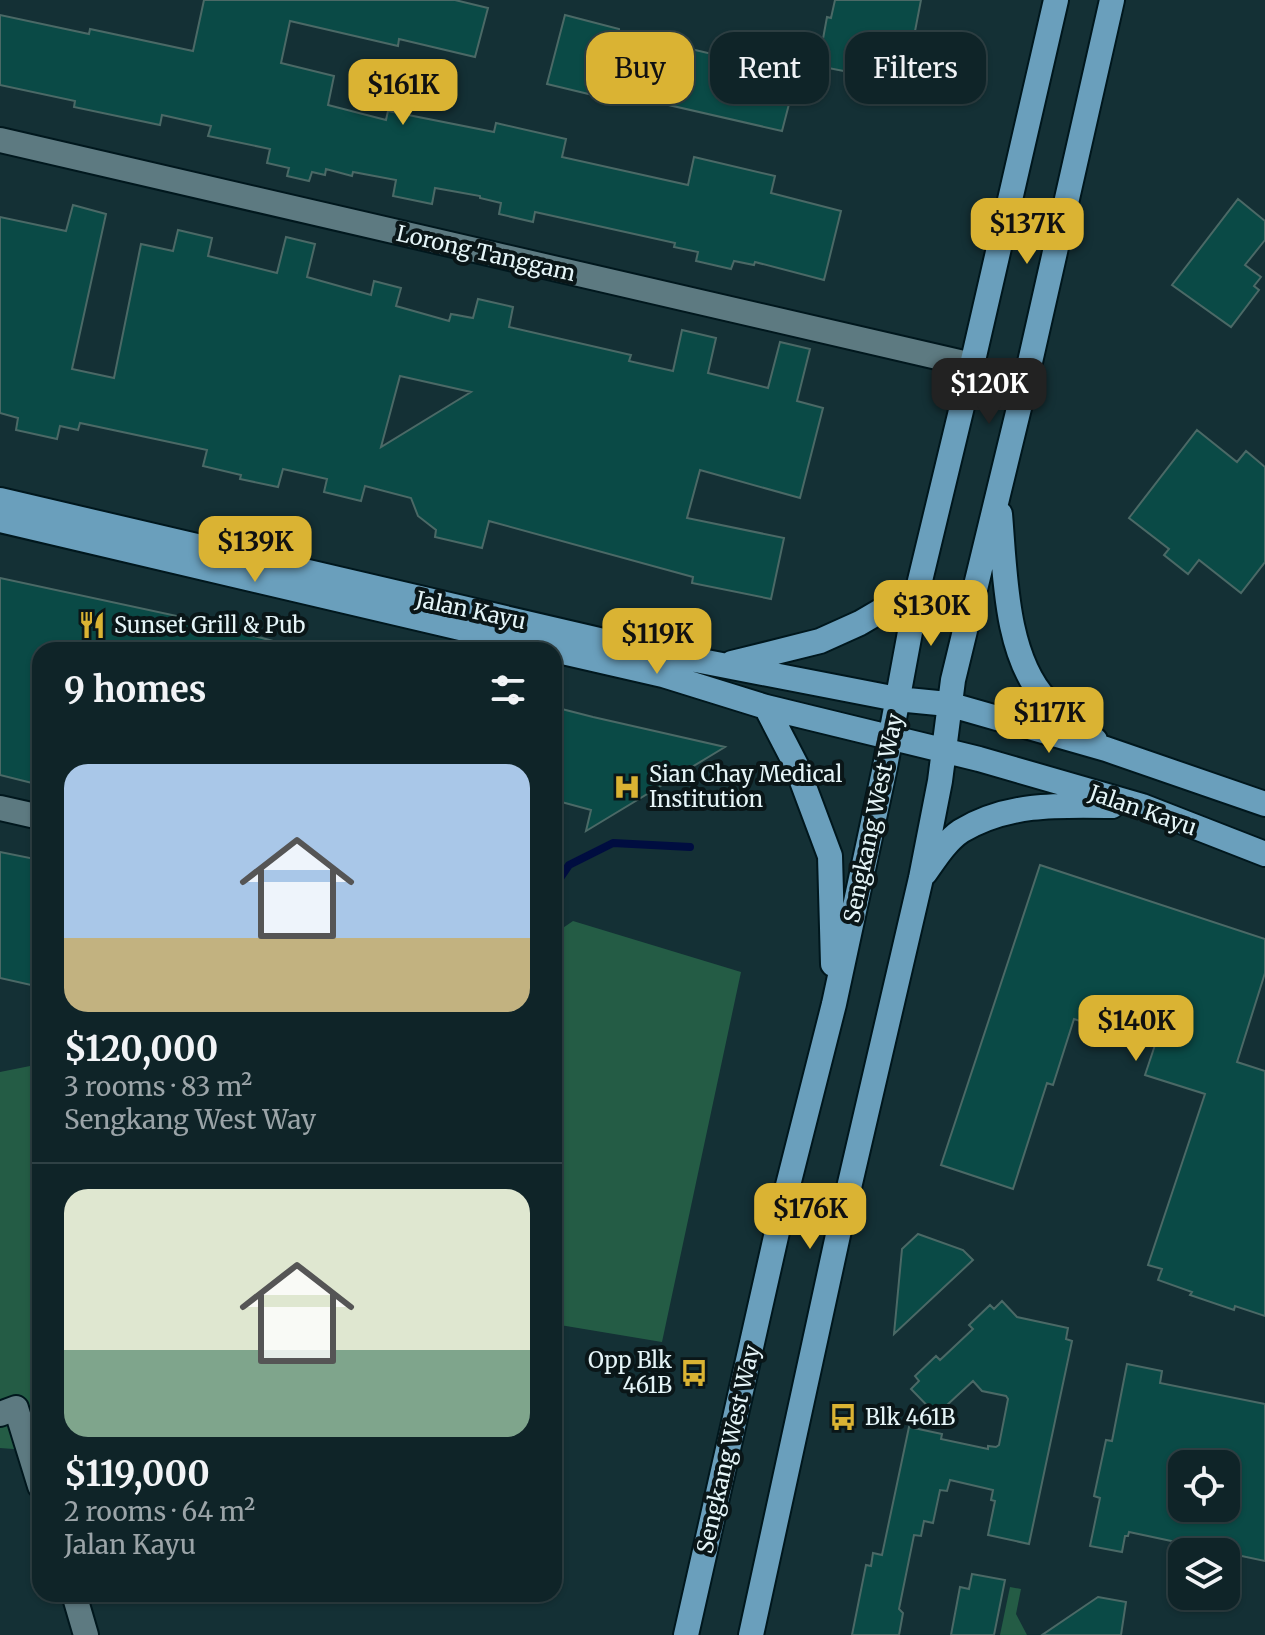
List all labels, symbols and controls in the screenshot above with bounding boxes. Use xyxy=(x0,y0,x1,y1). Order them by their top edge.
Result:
chip: Buy xyxy=(586,32,694,104)
chip: Rent xyxy=(710,32,829,104)
chip: Filters xyxy=(845,32,986,104)
pin: $161K xyxy=(347,59,459,127)
text: $161K xyxy=(366,68,440,101)
pin: $137K xyxy=(971,198,1083,266)
text: $137K xyxy=(989,207,1065,240)
street label: Lorong Tanggam xyxy=(394,219,578,287)
pin: $120K xyxy=(933,358,1045,426)
text: $120K xyxy=(950,367,1028,400)
pin: $139K xyxy=(199,516,311,584)
text: $139K xyxy=(217,525,293,558)
pin: $130K xyxy=(875,580,987,648)
street label: Jalan Kayu xyxy=(412,584,529,635)
text: $130K xyxy=(892,589,970,622)
pin: $119K xyxy=(601,608,713,676)
restaurant icon: Sunset Grill & Pub xyxy=(77,610,107,640)
place label: Sunset Grill & Pub xyxy=(114,611,306,639)
text: $119K xyxy=(620,617,694,650)
icon: filters xyxy=(486,668,530,712)
text: 9 homes xyxy=(64,669,206,711)
pin: $117K xyxy=(993,687,1105,755)
text: $117K xyxy=(1013,696,1086,729)
street label: Sengkang West Way xyxy=(837,711,909,925)
place label: Sian Chay Medical Institution xyxy=(649,760,843,813)
hospital icon: Sian Chay Medical Institution xyxy=(612,772,642,802)
street label: Jalan Kayu xyxy=(1085,778,1200,841)
icon: home xyxy=(225,816,369,960)
pin: $140K xyxy=(1080,995,1192,1063)
text: $140K xyxy=(1096,1004,1176,1037)
text: $120,000 xyxy=(64,1028,218,1070)
text: 3 rooms · 83 m² xyxy=(64,1070,252,1103)
text: Sengkang West Way xyxy=(64,1103,316,1136)
pin: $176K xyxy=(754,1183,866,1251)
text: $176K xyxy=(772,1192,848,1225)
icon: home xyxy=(225,1241,369,1385)
street label: Sengkang West Way xyxy=(690,1342,766,1556)
place label: Opp Blk 461B xyxy=(588,1346,672,1399)
bus stop icon: Opp Blk 461B xyxy=(679,1358,709,1388)
bus stop icon: Blk 461B xyxy=(828,1402,858,1432)
place label: Blk 461B xyxy=(865,1403,955,1431)
map controls xyxy=(1168,1450,1240,1610)
button: locate xyxy=(1168,1450,1240,1522)
text: $119,000 xyxy=(64,1453,210,1495)
text: 2 rooms · 64 m² xyxy=(64,1495,255,1528)
text: Jalan Kayu xyxy=(64,1528,196,1561)
button: layers xyxy=(1168,1538,1240,1610)

